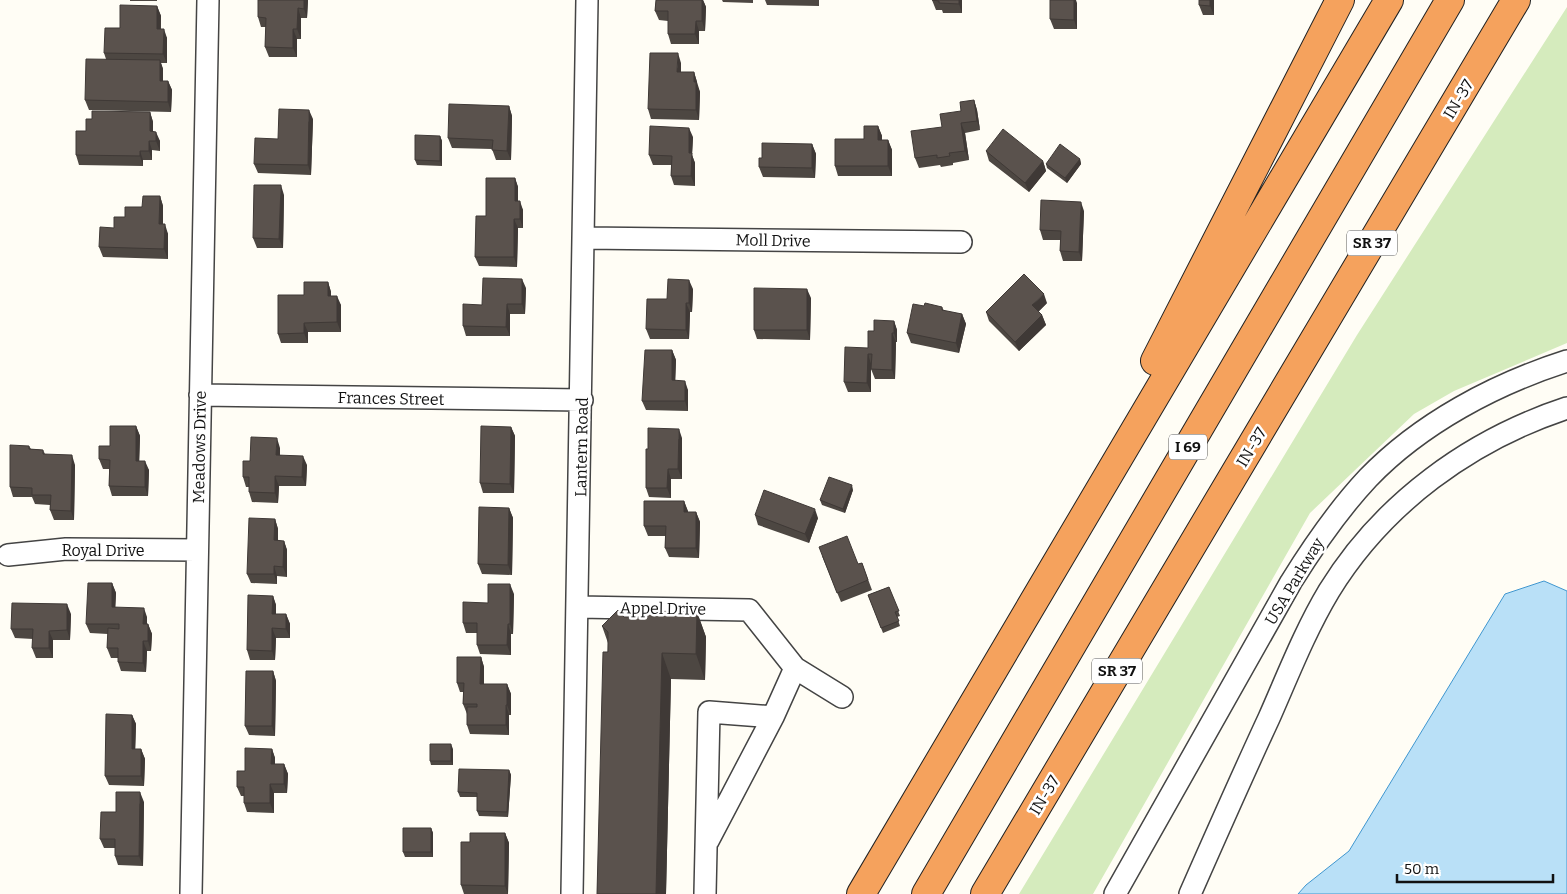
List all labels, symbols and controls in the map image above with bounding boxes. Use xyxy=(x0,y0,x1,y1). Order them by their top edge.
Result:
street label: IN-37 xyxy=(1439,76,1478,122)
street label: Moll Drive xyxy=(735,230,811,251)
road number: SR 37 xyxy=(1347,230,1397,256)
street label: Frances Street xyxy=(337,388,445,409)
street label: Meadows Drive xyxy=(189,391,210,503)
street label: Lantern Road xyxy=(571,397,592,497)
street label: IN-37 xyxy=(1232,424,1271,470)
road number: I 69 xyxy=(1169,434,1207,460)
street label: USA Parkway xyxy=(1261,534,1328,628)
street label: Royal Drive xyxy=(61,541,145,560)
street label: Appel Drive xyxy=(620,598,706,619)
road number: SR 37 xyxy=(1092,658,1142,684)
street label: IN-37 xyxy=(1025,772,1064,818)
scale bar xyxy=(1397,852,1553,884)
text: 50 m xyxy=(1404,860,1440,878)

